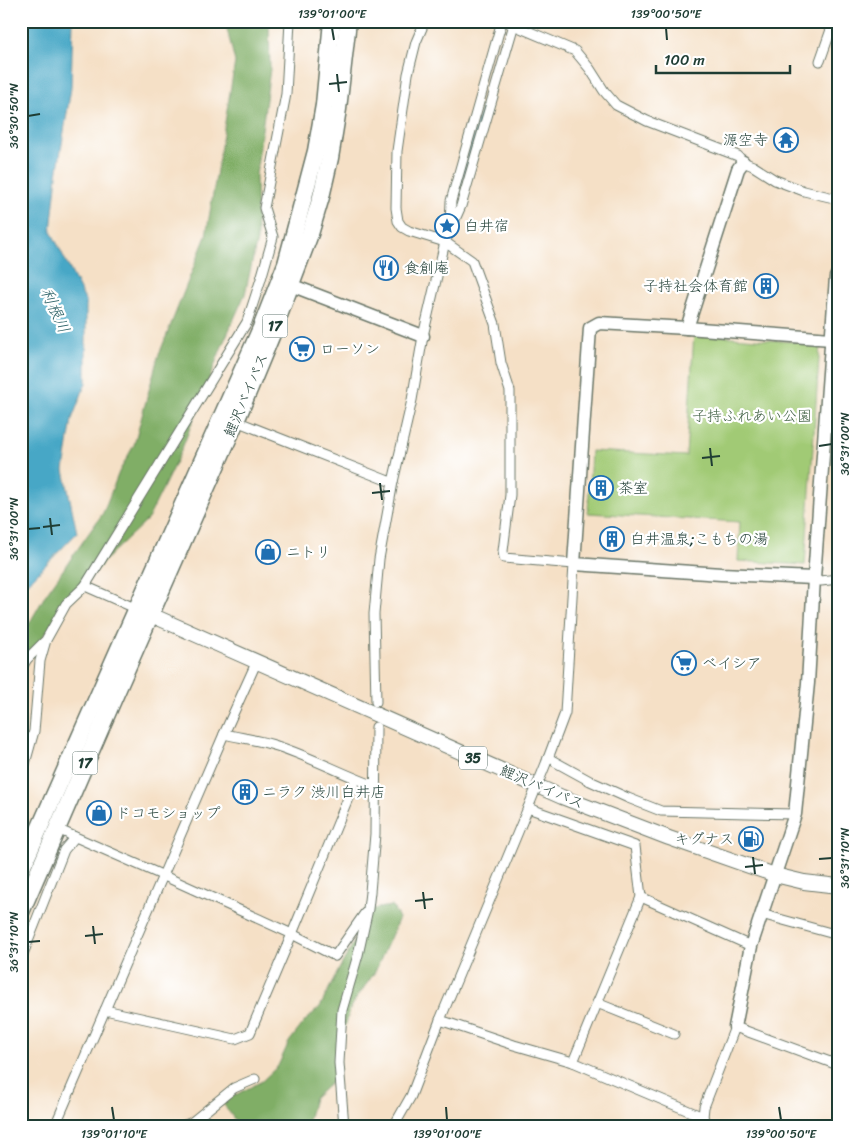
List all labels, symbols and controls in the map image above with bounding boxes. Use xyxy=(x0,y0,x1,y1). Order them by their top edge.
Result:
text: 139°01'00"E xyxy=(298,3,367,25)
text: 139°00'50"E xyxy=(631,3,703,25)
scale bar xyxy=(656,42,790,74)
text: 100 m xyxy=(664,47,705,73)
text: 36°30'50"N xyxy=(3,83,25,149)
place label: 源空寺 xyxy=(723,127,768,153)
temple icon: 源空寺 xyxy=(773,127,799,153)
place icon: 白井宿 xyxy=(434,213,460,239)
place label: 白井宿 xyxy=(464,213,509,239)
restaurant icon: 食創庵 xyxy=(373,255,399,281)
place label: 食創庵 xyxy=(404,255,449,281)
place label: 子持社会体育館 xyxy=(643,273,748,299)
building icon: 子持社会体育館 xyxy=(753,273,779,299)
water label: 利根川 xyxy=(33,282,79,338)
road number: 17 xyxy=(262,314,288,338)
supermarket icon: ローソン xyxy=(289,336,315,362)
place label: ローソン xyxy=(320,336,380,362)
street label: 鯉沢バイパス xyxy=(217,349,275,441)
park label: 子持ふれあい公園 xyxy=(692,403,812,429)
text: 36°31'00"N xyxy=(834,412,856,476)
building icon: 茶室 xyxy=(588,475,614,501)
place label: 茶室 xyxy=(618,475,648,501)
text: 36°31'00"N xyxy=(3,497,25,561)
building icon: 白井温泉;こもちの湯 xyxy=(599,526,625,552)
place label: 白井温泉;こもちの湯 xyxy=(630,526,768,552)
shop icon: ニトリ xyxy=(255,539,281,565)
place label: ニトリ xyxy=(286,539,331,565)
supermarket icon: ベイシア xyxy=(671,650,697,676)
place label: ベイシア xyxy=(702,650,762,676)
road number: 35 xyxy=(459,746,487,770)
road number: 17 xyxy=(72,751,98,774)
street label: 鯉沢バイパス xyxy=(496,758,588,816)
building icon: ニラク 渋川白井店 xyxy=(232,779,258,805)
place label: ニラク 渋川白井店 xyxy=(262,779,386,805)
shop icon: ドコモショップ xyxy=(86,800,112,826)
place label: ドコモショップ xyxy=(116,800,220,826)
place label: キグナス xyxy=(675,826,734,852)
fuel station icon: キグナス xyxy=(738,826,764,852)
text: 36°31'10"N xyxy=(834,827,856,888)
text: 36°31'10"N xyxy=(3,911,25,972)
text: 139°01'10"E xyxy=(81,1123,148,1145)
text: 139°01'00"E xyxy=(413,1123,482,1145)
text: 139°00'50"E xyxy=(746,1123,818,1145)

